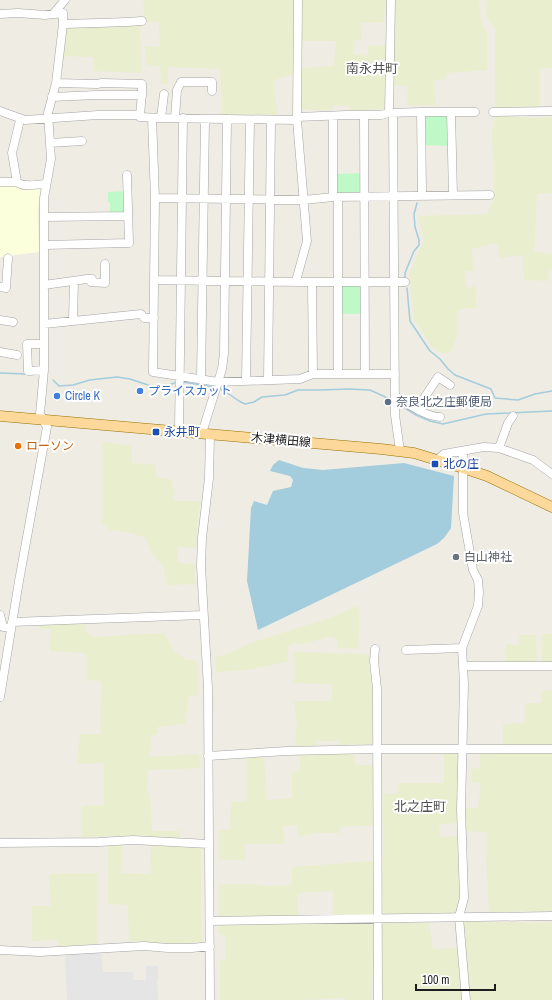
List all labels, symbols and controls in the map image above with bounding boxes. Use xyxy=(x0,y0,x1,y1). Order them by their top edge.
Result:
district label: 南永井町 xyxy=(346,60,398,77)
place label: プライスカット xyxy=(148,383,232,399)
marker: プライスカット xyxy=(135,386,145,396)
place label: Circle K xyxy=(65,388,100,404)
marker: Circle K xyxy=(52,391,62,401)
place label: 奈良北之庄郵便局 xyxy=(396,394,492,410)
marker: 奈良北之庄郵便局 xyxy=(383,397,393,407)
place label: 永井町 xyxy=(164,424,200,440)
marker: 永井町 xyxy=(151,427,161,437)
street label: 木津横田線 xyxy=(250,429,312,451)
place label: ローソン xyxy=(26,438,74,454)
marker: ローソン xyxy=(13,441,23,451)
place label: 北の庄 xyxy=(443,456,479,472)
marker: 北の庄 xyxy=(430,459,440,469)
place label: 白山神社 xyxy=(464,549,512,565)
marker: 白山神社 xyxy=(451,552,461,562)
district label: 北之庄町 xyxy=(394,798,446,815)
scale bar xyxy=(416,966,495,992)
text: 100 m xyxy=(422,972,449,988)

